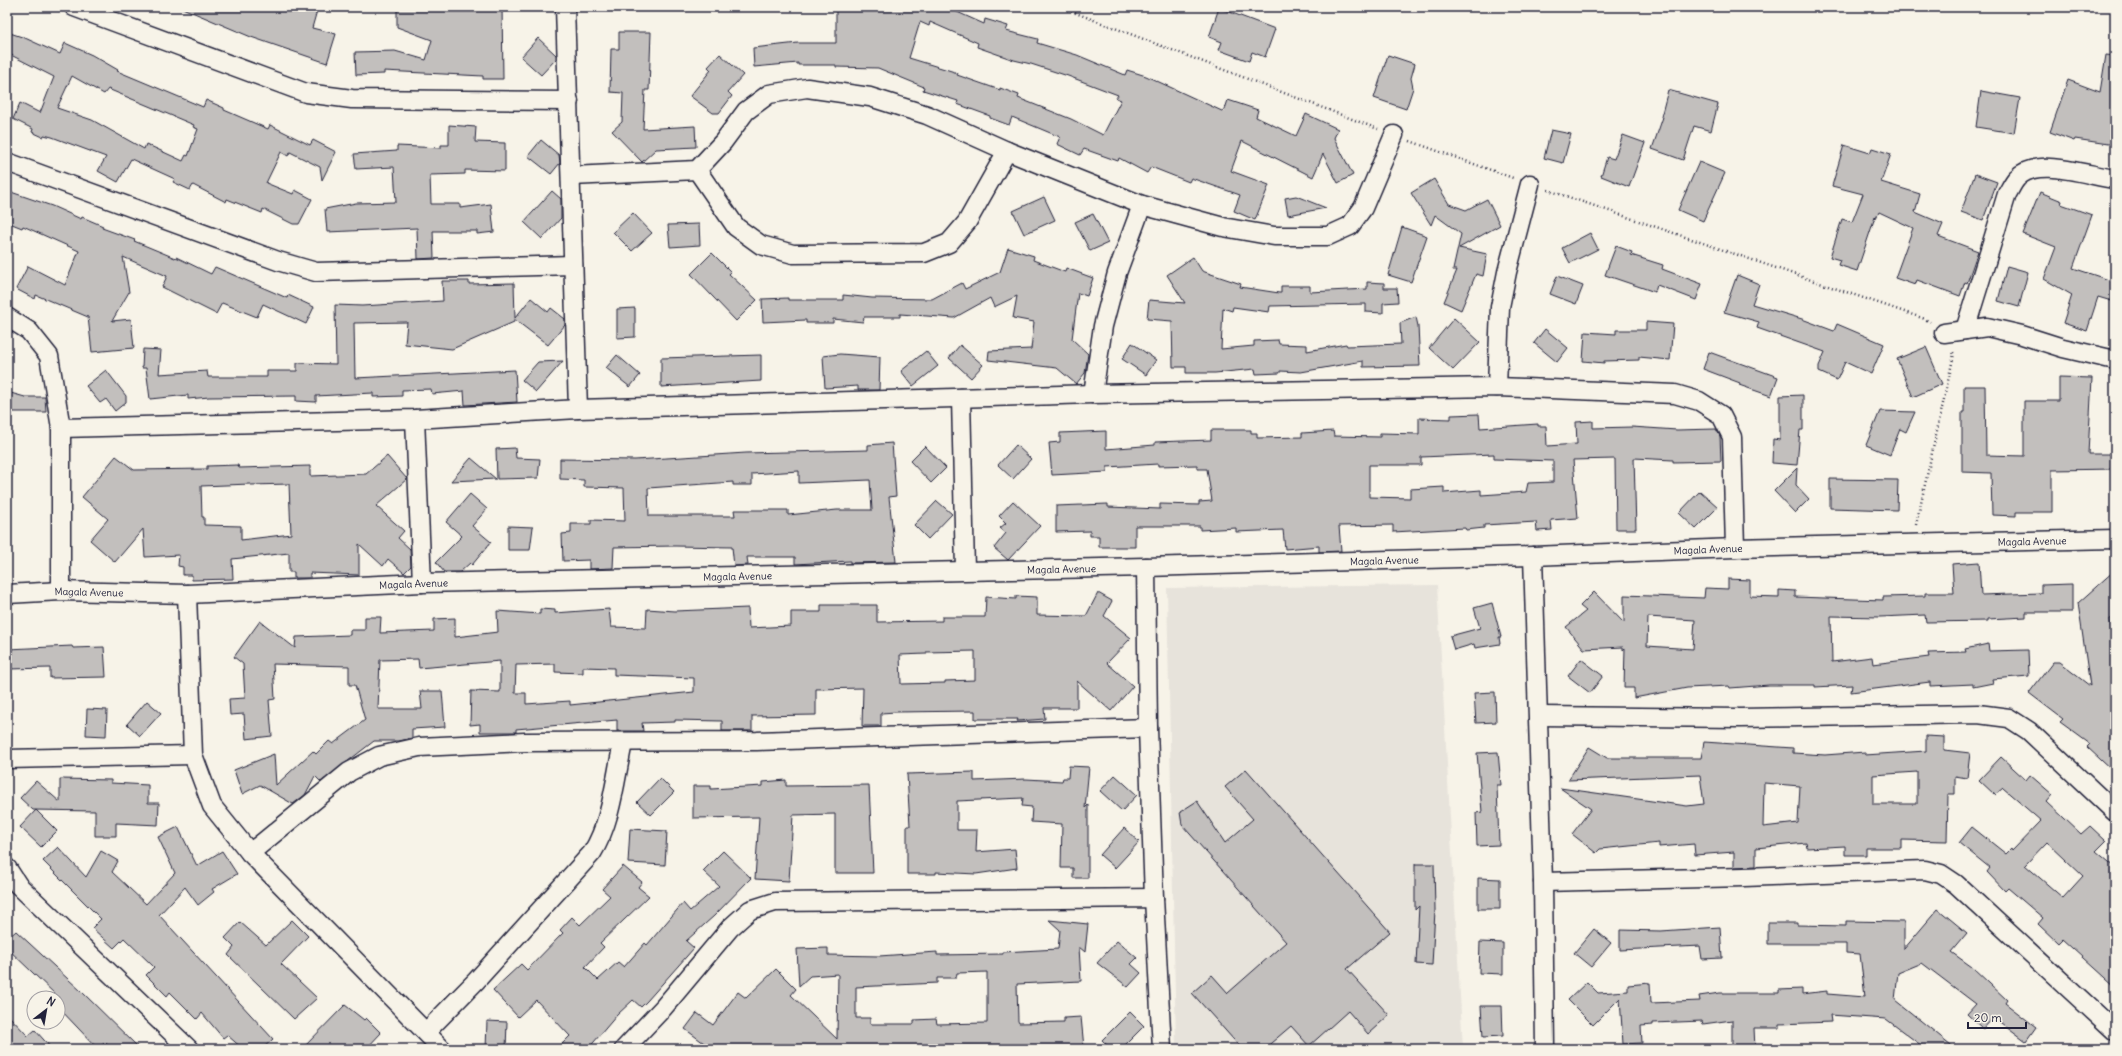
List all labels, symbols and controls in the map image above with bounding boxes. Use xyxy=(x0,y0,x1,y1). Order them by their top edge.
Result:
street label: Magala Avenue xyxy=(1997,534,2067,548)
street label: Magala Avenue xyxy=(1673,541,1743,557)
street label: Magala Avenue xyxy=(1350,553,1419,568)
street label: Magala Avenue xyxy=(1027,562,1096,576)
street label: Magala Avenue xyxy=(703,569,772,583)
street label: Magala Avenue xyxy=(379,576,448,591)
street label: Magala Avenue xyxy=(54,584,124,599)
north arrow xyxy=(26,990,66,1030)
text: N xyxy=(44,993,58,1009)
scale bar xyxy=(1968,1004,2026,1030)
text: 20 m xyxy=(1974,1010,2002,1025)

